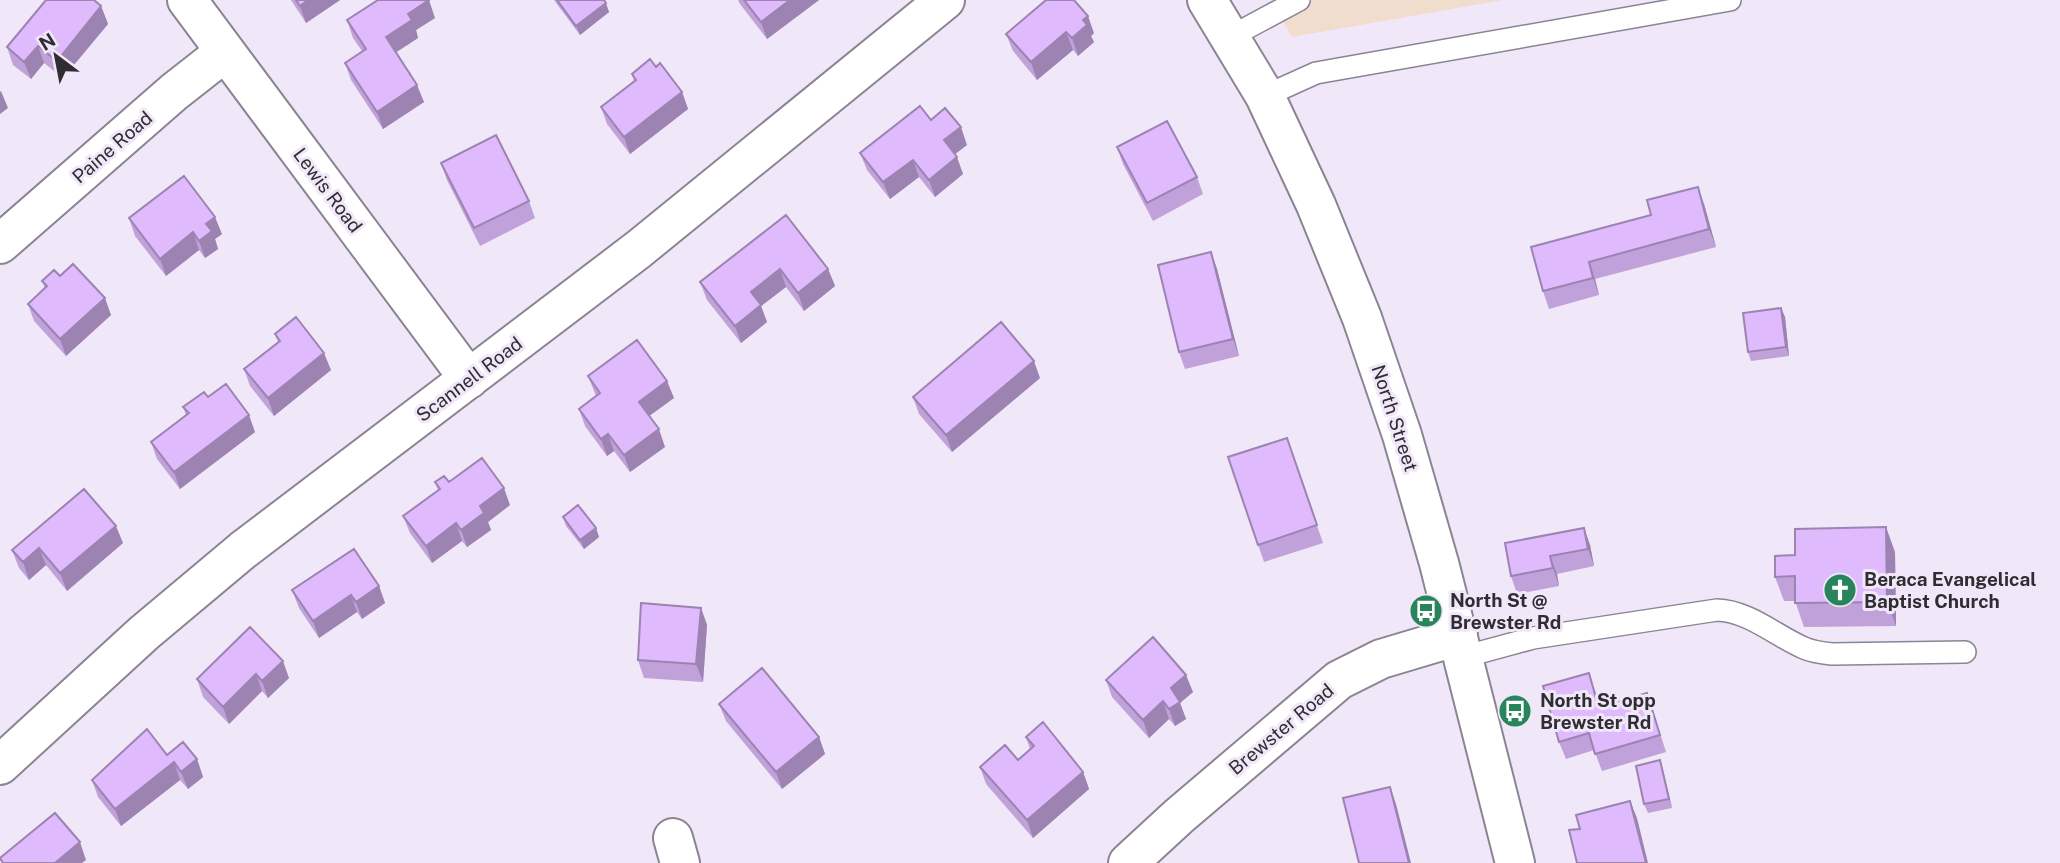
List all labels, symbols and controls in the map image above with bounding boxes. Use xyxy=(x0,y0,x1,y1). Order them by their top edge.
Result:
north arrow xyxy=(21,21,91,91)
text: N xyxy=(35,28,59,55)
street label: Paine Road xyxy=(68,106,156,188)
street label: Lewis Road xyxy=(289,143,367,237)
street label: Scannell Road xyxy=(412,332,526,426)
street label: North Street xyxy=(1367,362,1423,474)
place label: Beraca Evangelical Baptist Church xyxy=(1864,568,2036,612)
church icon: Beraca Evangelical Baptist Church xyxy=(1821,571,1859,609)
place label: North St @ Brewster Rd xyxy=(1450,589,1561,633)
bus stop icon: North St @ Brewster Rd xyxy=(1407,592,1445,630)
street label: Brewster Road xyxy=(1224,679,1338,779)
place label: North St opp Brewster Rd xyxy=(1540,689,1656,733)
bus stop icon: North St opp Brewster Rd xyxy=(1496,692,1534,730)

